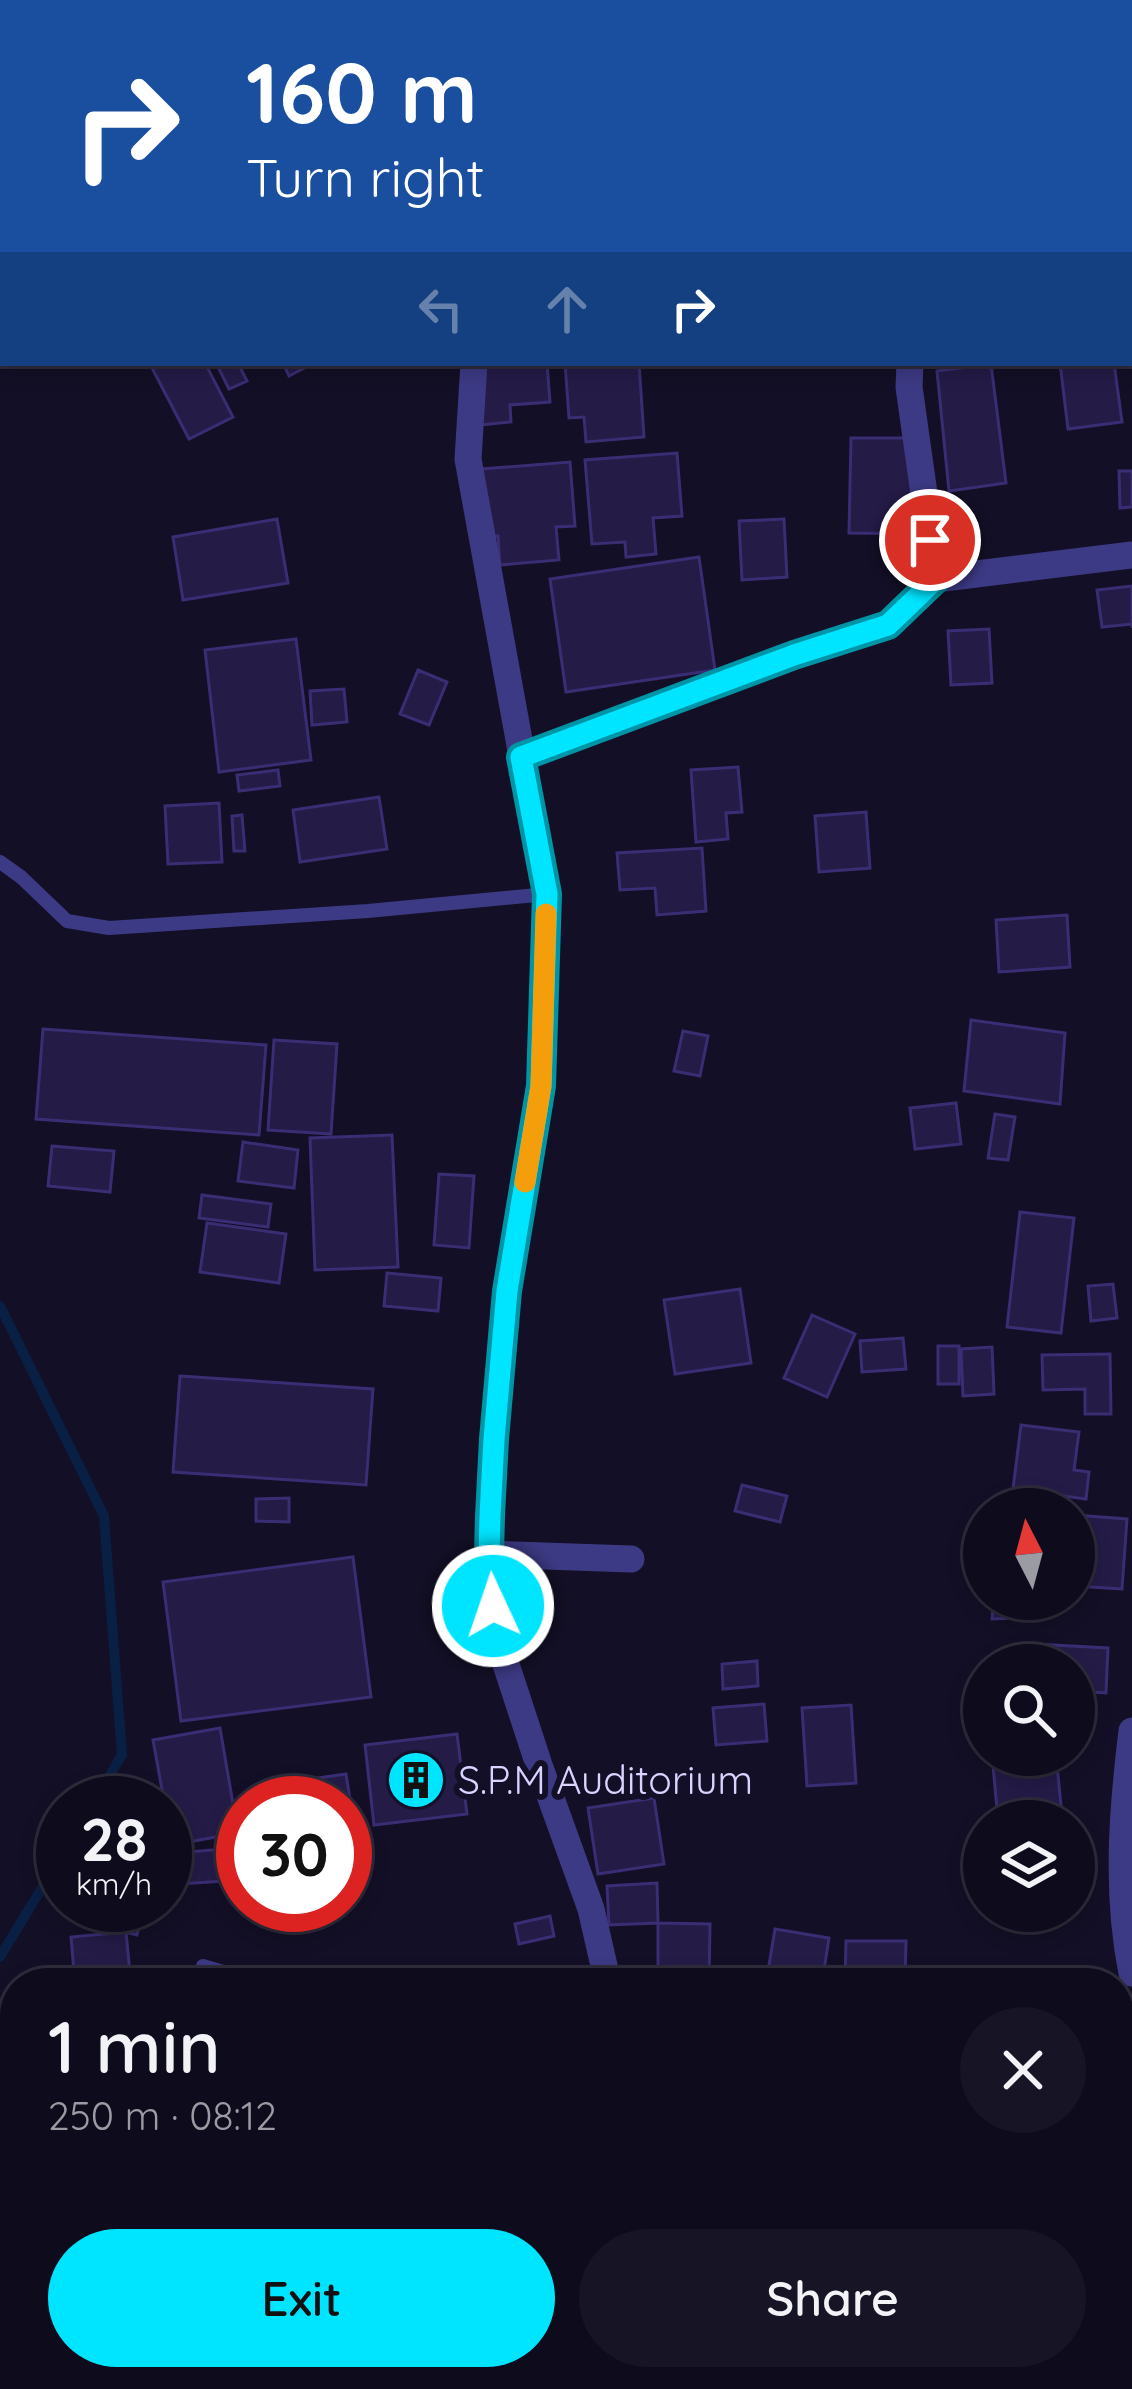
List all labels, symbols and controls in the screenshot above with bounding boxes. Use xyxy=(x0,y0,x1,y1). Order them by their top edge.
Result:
text: 160 m xyxy=(246,39,478,144)
icon: right xyxy=(48,48,204,204)
text: Turn right xyxy=(246,143,485,211)
icon: left xyxy=(408,276,474,342)
icon: ahead xyxy=(534,276,600,342)
icon: right xyxy=(660,276,726,342)
pin xyxy=(879,489,981,591)
icon: arrive xyxy=(897,507,963,573)
north arrow xyxy=(963,1488,1095,1620)
map controls xyxy=(963,1488,1095,1932)
position arrow xyxy=(430,1543,556,1669)
button: search xyxy=(963,1644,1095,1776)
building icon: S.P.M Auditorium xyxy=(385,1749,447,1811)
place label: S.P.M Auditorium xyxy=(458,1755,753,1804)
speed limit sign: 30 xyxy=(216,1776,372,1932)
button: layers xyxy=(963,1800,1095,1932)
text: 28 xyxy=(80,1801,148,1876)
text: km/h xyxy=(76,1865,152,1903)
text: 1 min xyxy=(48,2001,221,2091)
button: close xyxy=(960,2007,1086,2133)
text: 250 m · 08:12 xyxy=(48,2091,277,2140)
button: Exit xyxy=(48,2229,555,2367)
button: Share xyxy=(579,2229,1086,2367)

